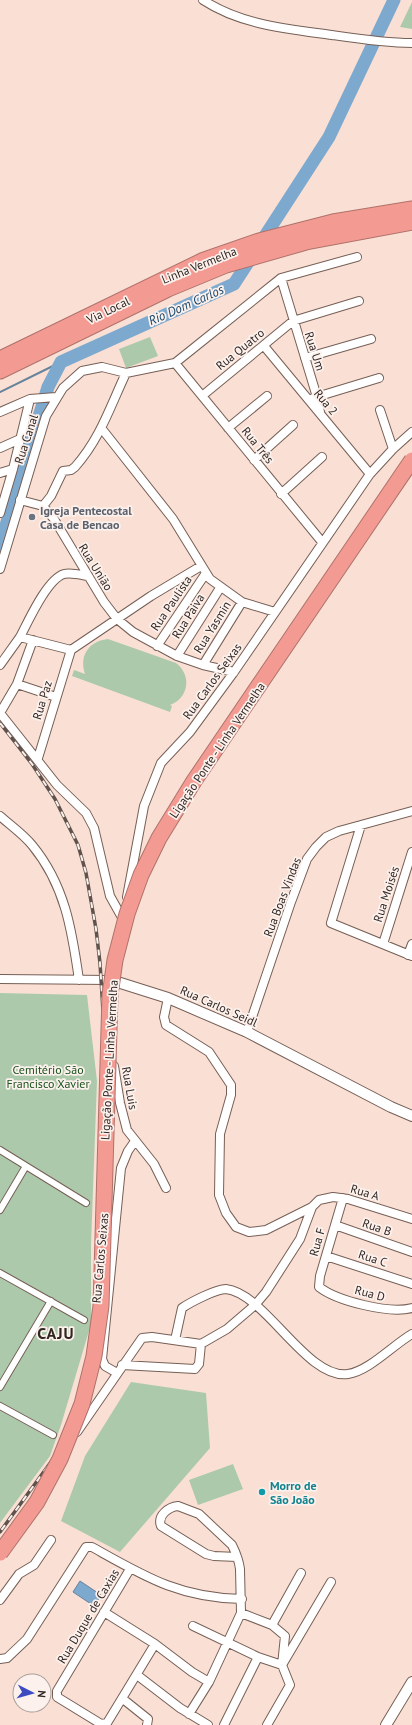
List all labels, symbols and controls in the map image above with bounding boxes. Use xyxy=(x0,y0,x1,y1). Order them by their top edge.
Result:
street label: Linha Vermelha xyxy=(159,243,239,287)
water label: Rio Dom Carlos xyxy=(146,280,227,329)
street label: Via Local xyxy=(83,293,132,327)
street label: Rua Quatro xyxy=(213,325,267,373)
street label: Rua Um xyxy=(302,330,328,372)
street label: Rua 2 xyxy=(311,386,341,418)
street label: Rua Canal xyxy=(11,412,41,466)
street label: Rua Três xyxy=(239,424,277,466)
place label: Igreja Pentecostal Casa de Bencao xyxy=(40,503,132,532)
marker: Igreja Pentecostal Casa de Bencao xyxy=(27,512,37,522)
street label: Rua União xyxy=(76,541,116,593)
street label: Rua Paulista xyxy=(147,573,195,633)
street label: Rua Paiva xyxy=(168,591,208,641)
street label: Rua Yasmin xyxy=(190,598,234,656)
street label: Rua Carlos Seixas xyxy=(179,640,245,722)
street label: Rua Paz xyxy=(29,679,55,721)
street label: Ligação Ponte - Linha Vermelha xyxy=(166,679,268,821)
street label: Rua Boas Vindas xyxy=(260,855,304,939)
street label: Rua Moisés xyxy=(370,864,402,924)
street label: Ligação Ponte - Linha Vermelha xyxy=(97,979,121,1141)
street label: Rua Carlos Seidl xyxy=(178,982,260,1030)
park label: Cemitério São Francisco Xavier xyxy=(6,1062,90,1091)
street label: Rua Luis xyxy=(119,1065,141,1111)
street label: Rua A xyxy=(349,1181,381,1203)
street label: Rua Carlos Seixas xyxy=(89,1212,111,1304)
street label: Rua B xyxy=(361,1215,393,1239)
street label: Rua F xyxy=(306,1226,328,1258)
street label: Rua C xyxy=(357,1246,389,1270)
street label: Rua D xyxy=(353,1282,387,1304)
district label: CAJU xyxy=(37,1323,75,1343)
place label: Morro de São João xyxy=(270,1478,317,1507)
marker: Morro de São João xyxy=(257,1487,267,1497)
street label: Rua Duque de Caxias xyxy=(54,1566,122,1666)
north arrow xyxy=(12,1673,52,1713)
text: N xyxy=(35,1690,49,1698)

